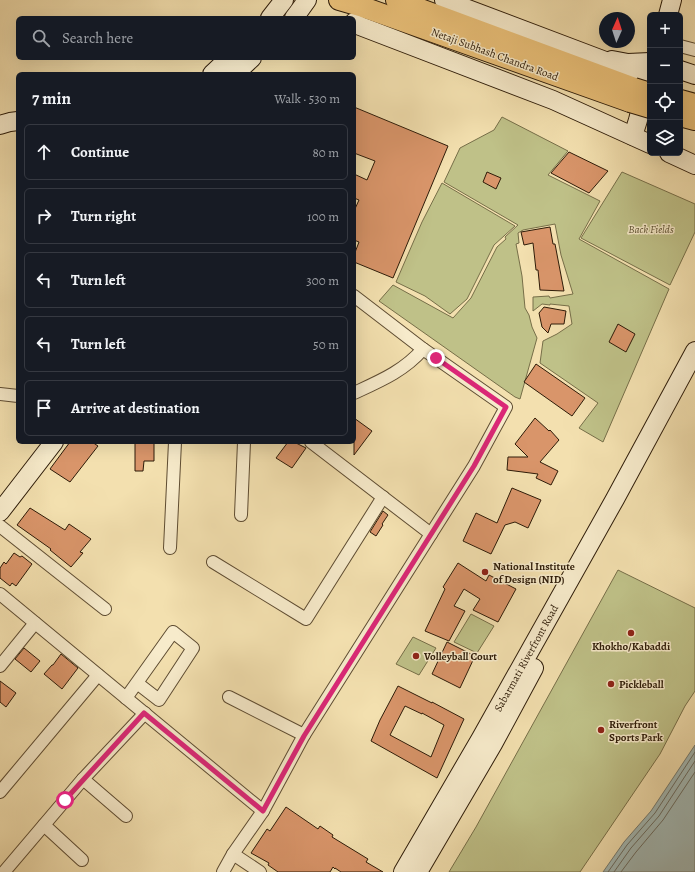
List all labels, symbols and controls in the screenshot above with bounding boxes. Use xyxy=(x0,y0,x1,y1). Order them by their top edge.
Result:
north arrow xyxy=(599,12,635,48)
map controls xyxy=(647,12,683,156)
button: + xyxy=(647,12,683,48)
search box xyxy=(16,16,356,60)
street label: Netaji Subhash Chandra Road xyxy=(429,24,561,85)
icon: search xyxy=(30,27,52,49)
text: Search here xyxy=(62,28,133,48)
button: − xyxy=(647,48,683,84)
button: locate xyxy=(647,84,683,120)
text: 7 min xyxy=(32,87,71,110)
text: Walk · 530 m xyxy=(274,90,340,107)
button: layers xyxy=(647,120,683,156)
icon: ahead xyxy=(33,141,55,163)
text: Continue xyxy=(71,142,129,162)
text: 80 m xyxy=(312,144,339,161)
icon: right xyxy=(33,205,55,227)
text: Turn right xyxy=(71,206,136,226)
text: 100 m xyxy=(307,208,339,225)
park label: Back Fields xyxy=(628,222,674,237)
icon: left xyxy=(33,269,55,291)
text: Turn left xyxy=(71,270,126,290)
text: 300 m xyxy=(306,272,339,289)
icon: left xyxy=(33,333,55,355)
text: Turn left xyxy=(71,334,126,354)
text: 50 m xyxy=(313,336,339,353)
route end xyxy=(427,349,445,367)
icon: arrive xyxy=(33,397,55,419)
text: Arrive at destination xyxy=(71,398,200,418)
place label: National Institute of Design (NID) xyxy=(493,559,575,587)
marker: National Institute of Design (NID) xyxy=(480,567,490,577)
street label: Sabarmati Riverfront Road xyxy=(491,602,562,715)
marker: Khokho/Kabaddi xyxy=(626,628,636,638)
place label: Khokho/Kabaddi xyxy=(592,639,670,654)
place label: Volleyball Court xyxy=(423,649,497,664)
marker: Volleyball Court xyxy=(411,651,421,661)
place label: Pickleball xyxy=(619,677,664,692)
marker: Pickleball xyxy=(606,679,616,689)
place label: Riverfront Sports Park xyxy=(609,717,663,745)
marker: Riverfront Sports Park xyxy=(596,725,606,735)
route start xyxy=(56,791,74,809)

